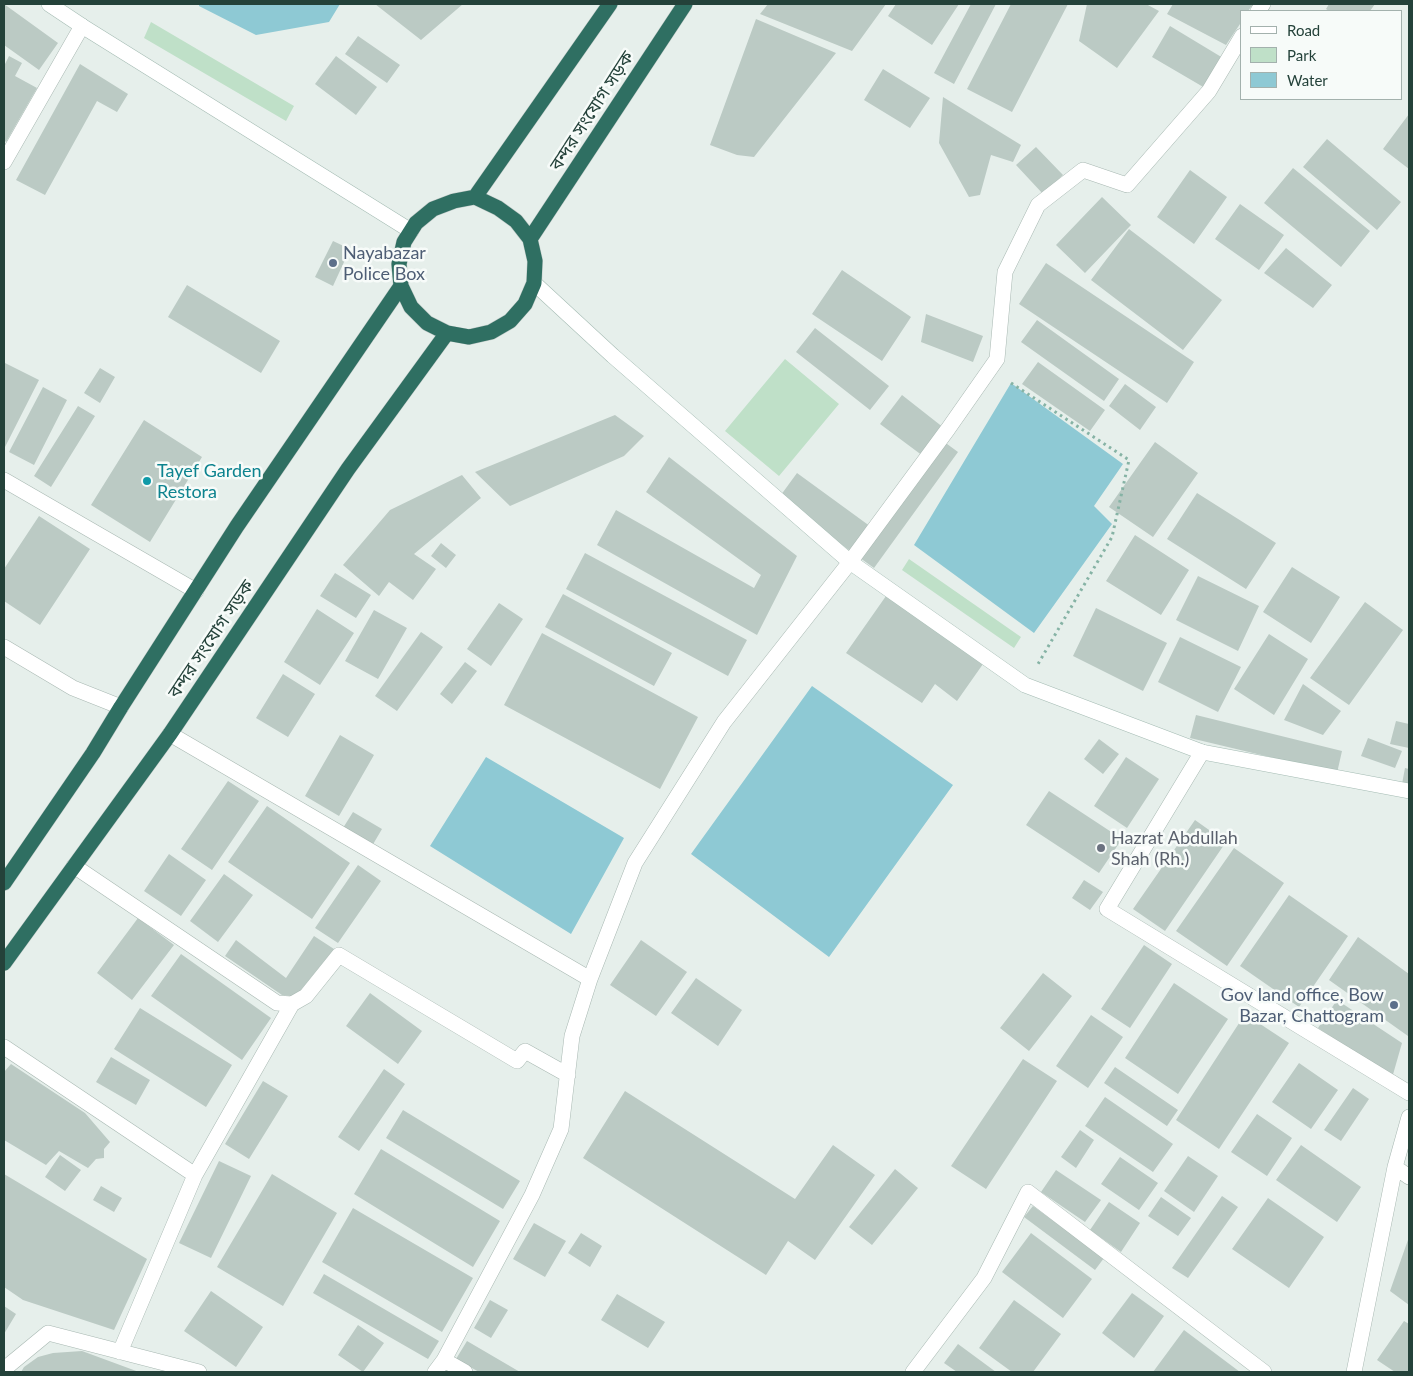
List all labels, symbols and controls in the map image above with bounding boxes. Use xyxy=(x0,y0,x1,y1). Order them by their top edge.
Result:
legend xyxy=(1240,10,1403,100)
text: Road xyxy=(1287,21,1320,39)
text: Park xyxy=(1287,46,1316,64)
street label: বন্দর সংযোগ সড়ক xyxy=(545,47,639,175)
text: Water xyxy=(1287,71,1328,89)
place label: Nayabazar Police Box xyxy=(343,242,426,284)
marker: Nayabazar Police Box xyxy=(327,257,339,269)
place label: Tayef Garden Restora xyxy=(157,460,262,502)
marker: Tayef Garden Restora xyxy=(141,475,153,487)
street label: বন্দর সংযোগ সড়ক xyxy=(164,576,258,702)
place label: Hazrat Abdullah Shah (Rh.) xyxy=(1111,827,1238,870)
marker: Hazrat Abdullah Shah (Rh.) xyxy=(1095,842,1107,854)
place label: Gov land office, Bow Bazar, Chattogram xyxy=(1221,984,1384,1026)
marker: Gov land office, Bow Bazar, Chattogram xyxy=(1388,999,1400,1011)

